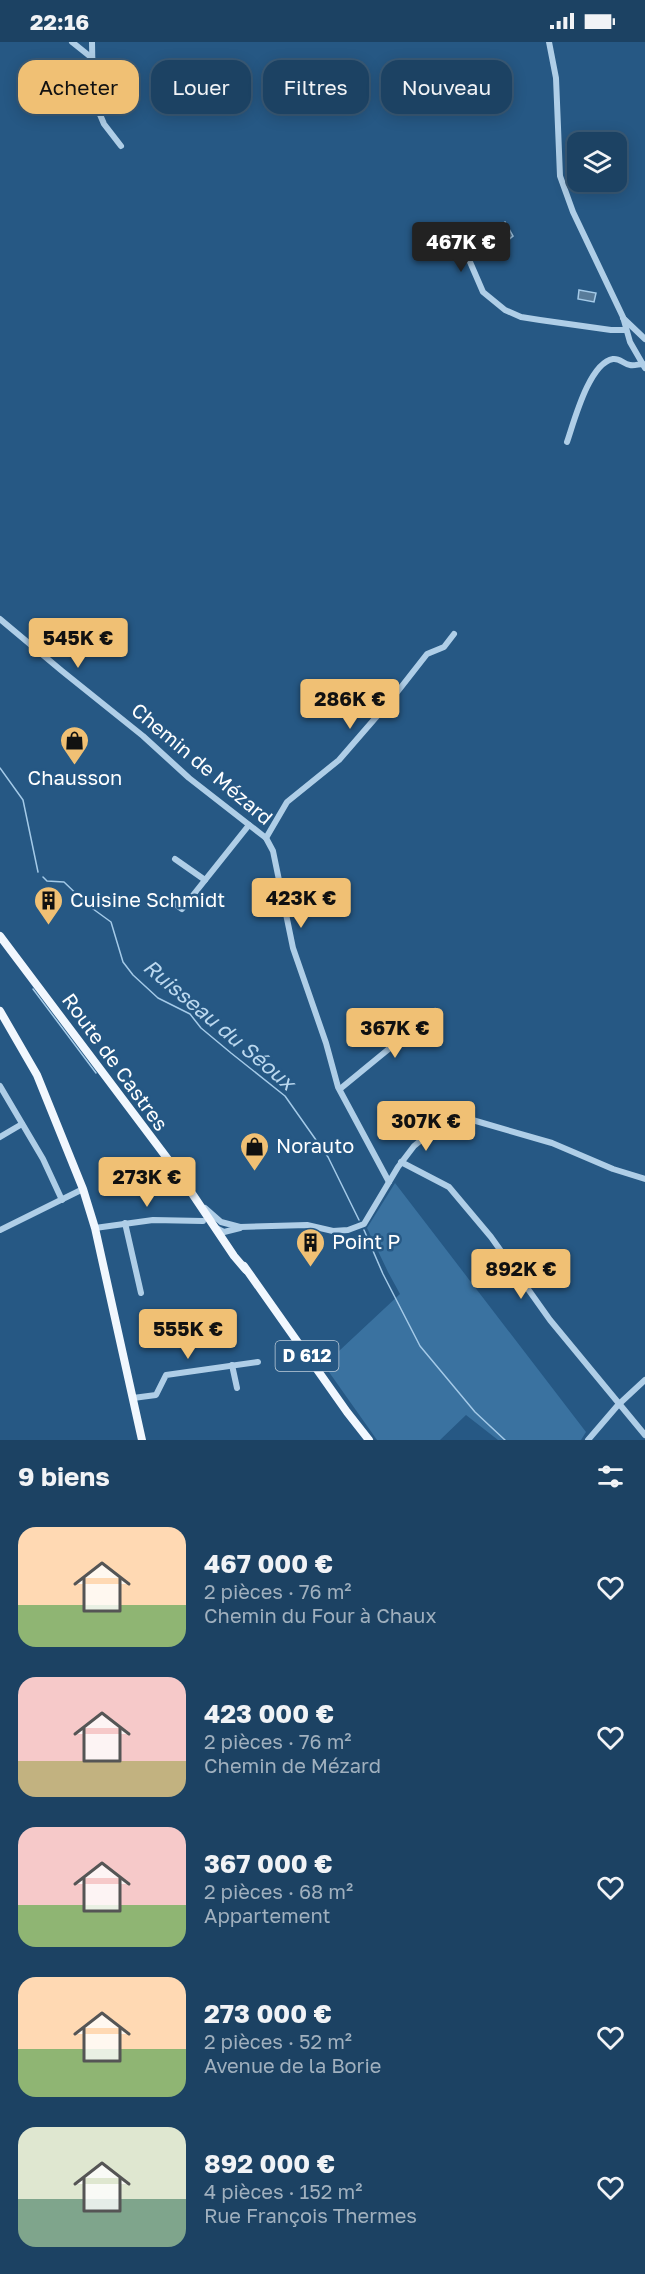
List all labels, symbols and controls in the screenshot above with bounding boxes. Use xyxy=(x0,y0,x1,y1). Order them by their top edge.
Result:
text: 22:16 xyxy=(30,8,89,35)
chip: Acheter xyxy=(18,60,139,114)
chip: Louer xyxy=(151,60,251,114)
chip: Filtres xyxy=(263,60,369,114)
chip: Nouveau xyxy=(381,60,512,114)
map controls xyxy=(567,132,627,192)
button: layers xyxy=(567,132,627,192)
pin: 467K € xyxy=(412,222,510,273)
text: 467K € xyxy=(426,229,496,253)
pin: 545K € xyxy=(29,618,127,669)
text: 545K € xyxy=(43,625,113,649)
pin: 286K € xyxy=(301,679,399,730)
text: 286K € xyxy=(314,686,386,710)
street label: Chemin de Mézard xyxy=(127,697,278,829)
shop icon: Chausson xyxy=(59,724,91,766)
place label: Chausson xyxy=(28,765,122,789)
pin: 423K € xyxy=(252,878,350,929)
building icon: Cuisine Schmidt xyxy=(33,884,65,926)
text: 423K € xyxy=(266,885,336,909)
place label: Cuisine Schmidt xyxy=(70,887,225,911)
water label: Ruisseau du Séoux xyxy=(139,953,303,1097)
street label: Route de Castres xyxy=(58,988,174,1135)
pin: 367K € xyxy=(346,1008,444,1059)
text: 367K € xyxy=(360,1015,430,1039)
pin: 307K € xyxy=(377,1101,475,1152)
text: 307K € xyxy=(391,1108,461,1132)
shop icon: Norauto xyxy=(239,1130,271,1172)
place label: Norauto xyxy=(276,1133,354,1157)
pin: 273K € xyxy=(98,1157,196,1208)
text: 273K € xyxy=(113,1164,181,1188)
building icon: Point P xyxy=(295,1226,327,1268)
place label: Point P xyxy=(332,1229,400,1253)
pin: 892K € xyxy=(472,1249,570,1300)
text: 892K € xyxy=(485,1256,557,1280)
pin: 555K € xyxy=(139,1309,237,1360)
text: 555K € xyxy=(153,1316,223,1340)
road number: D 612 xyxy=(276,1341,338,1371)
icon: filters xyxy=(594,1460,627,1493)
text: 9 biens xyxy=(18,1461,110,1492)
text: 467 000 € xyxy=(204,1548,333,1579)
icon: home xyxy=(66,1551,138,1623)
icon: heart xyxy=(594,1571,627,1604)
text: 2 pièces · 76 m² xyxy=(204,1579,352,1603)
text: Chemin du Four à Chaux xyxy=(204,1603,436,1627)
text: 423 000 € xyxy=(204,1698,334,1729)
icon: home xyxy=(66,1701,138,1773)
icon: heart xyxy=(594,1721,627,1754)
text: 2 pièces · 76 m² xyxy=(204,1729,352,1753)
text: Chemin de Mézard xyxy=(204,1753,381,1777)
text: 367 000 € xyxy=(204,1848,333,1879)
icon: home xyxy=(66,1851,138,1923)
icon: heart xyxy=(594,1871,627,1904)
text: 2 pièces · 68 m² xyxy=(204,1879,353,1903)
text: Appartement xyxy=(204,1903,331,1927)
text: 273 000 € xyxy=(204,1998,332,2029)
icon: home xyxy=(66,2001,138,2073)
icon: heart xyxy=(594,2021,627,2054)
text: 2 pièces · 52 m² xyxy=(204,2029,352,2053)
text: Avenue de la Borie xyxy=(204,2053,381,2077)
text: 892 000 € xyxy=(204,2148,335,2179)
icon: home xyxy=(66,2151,138,2223)
icon: heart xyxy=(594,2171,627,2204)
text: 4 pièces · 152 m² xyxy=(204,2179,362,2203)
text: Rue François Thermes xyxy=(204,2203,417,2227)

